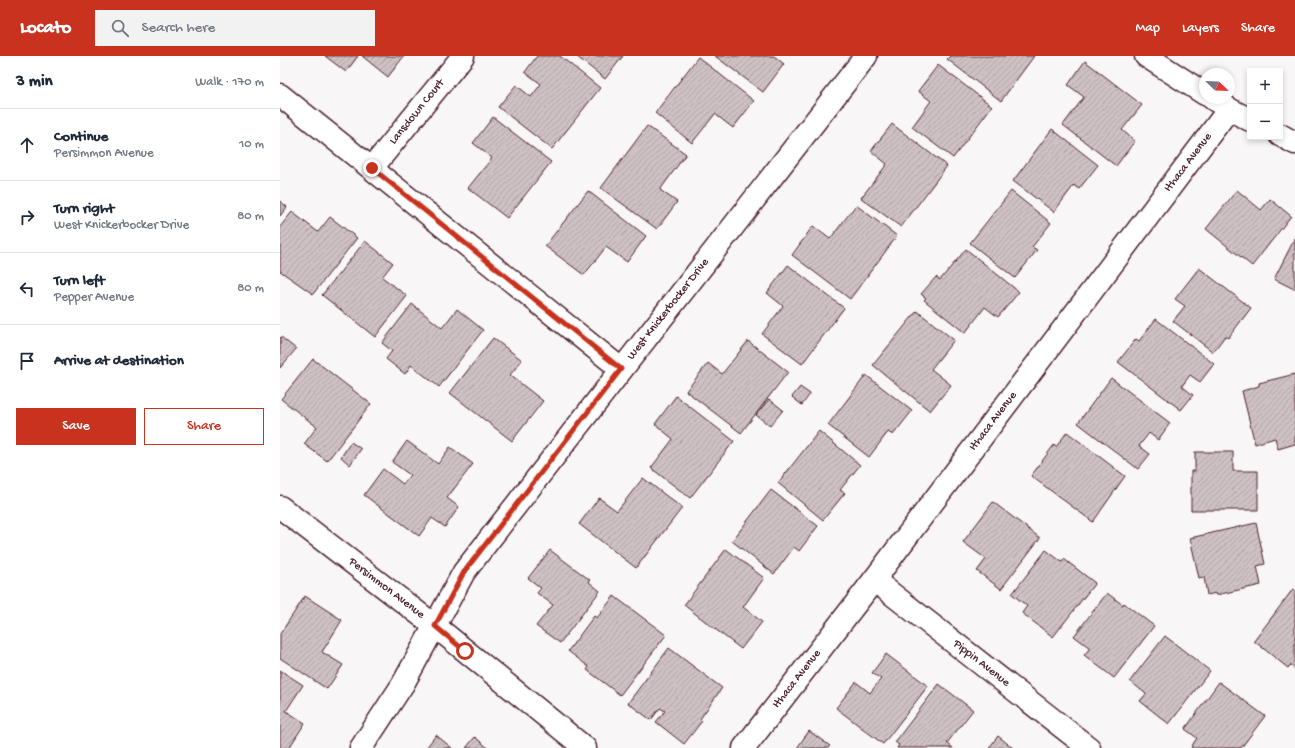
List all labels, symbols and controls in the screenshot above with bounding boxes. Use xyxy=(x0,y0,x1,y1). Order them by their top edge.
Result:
search box xyxy=(95,10,375,46)
text: Locato xyxy=(20,17,71,40)
icon: search xyxy=(109,17,131,39)
text: Search here xyxy=(141,19,215,37)
text: Map xyxy=(1136,20,1160,37)
text: Layers xyxy=(1182,20,1219,37)
text: Share xyxy=(1241,20,1275,37)
north arrow xyxy=(1199,68,1235,104)
map controls xyxy=(1247,68,1283,140)
button: + xyxy=(1247,68,1283,104)
text: 3 min xyxy=(16,72,53,92)
text: Walk · 170 m xyxy=(195,75,264,90)
street label: Lansdown Court xyxy=(387,76,449,148)
button: − xyxy=(1247,104,1283,140)
text: Continue xyxy=(54,128,108,146)
street label: Ithaca Avenue xyxy=(1162,130,1216,195)
icon: ahead xyxy=(16,134,38,156)
text: 10 m xyxy=(239,137,264,152)
text: Persimmon Avenue xyxy=(54,146,154,161)
route end xyxy=(363,159,381,177)
text: Turn right xyxy=(54,200,114,218)
icon: right xyxy=(16,206,38,228)
text: 80 m xyxy=(237,209,264,224)
text: West Knickerbocker Drive xyxy=(54,218,189,233)
street label: West Knickerbocker Drive xyxy=(625,255,713,363)
text: Turn left xyxy=(54,272,105,290)
icon: left xyxy=(16,278,38,300)
text: 80 m xyxy=(237,281,264,296)
text: Pepper Avenue xyxy=(54,290,134,305)
icon: arrive xyxy=(16,350,38,372)
text: Arrive at destination xyxy=(54,352,184,370)
street label: Ithaca Avenue xyxy=(967,388,1021,454)
button: Save xyxy=(16,408,136,445)
button: Share xyxy=(144,408,264,445)
street label: Persimmon Avenue xyxy=(345,554,428,623)
street label: Pippin Avenue xyxy=(949,637,1013,691)
route start xyxy=(456,642,474,660)
street label: Ithaca Avenue xyxy=(770,646,825,711)

